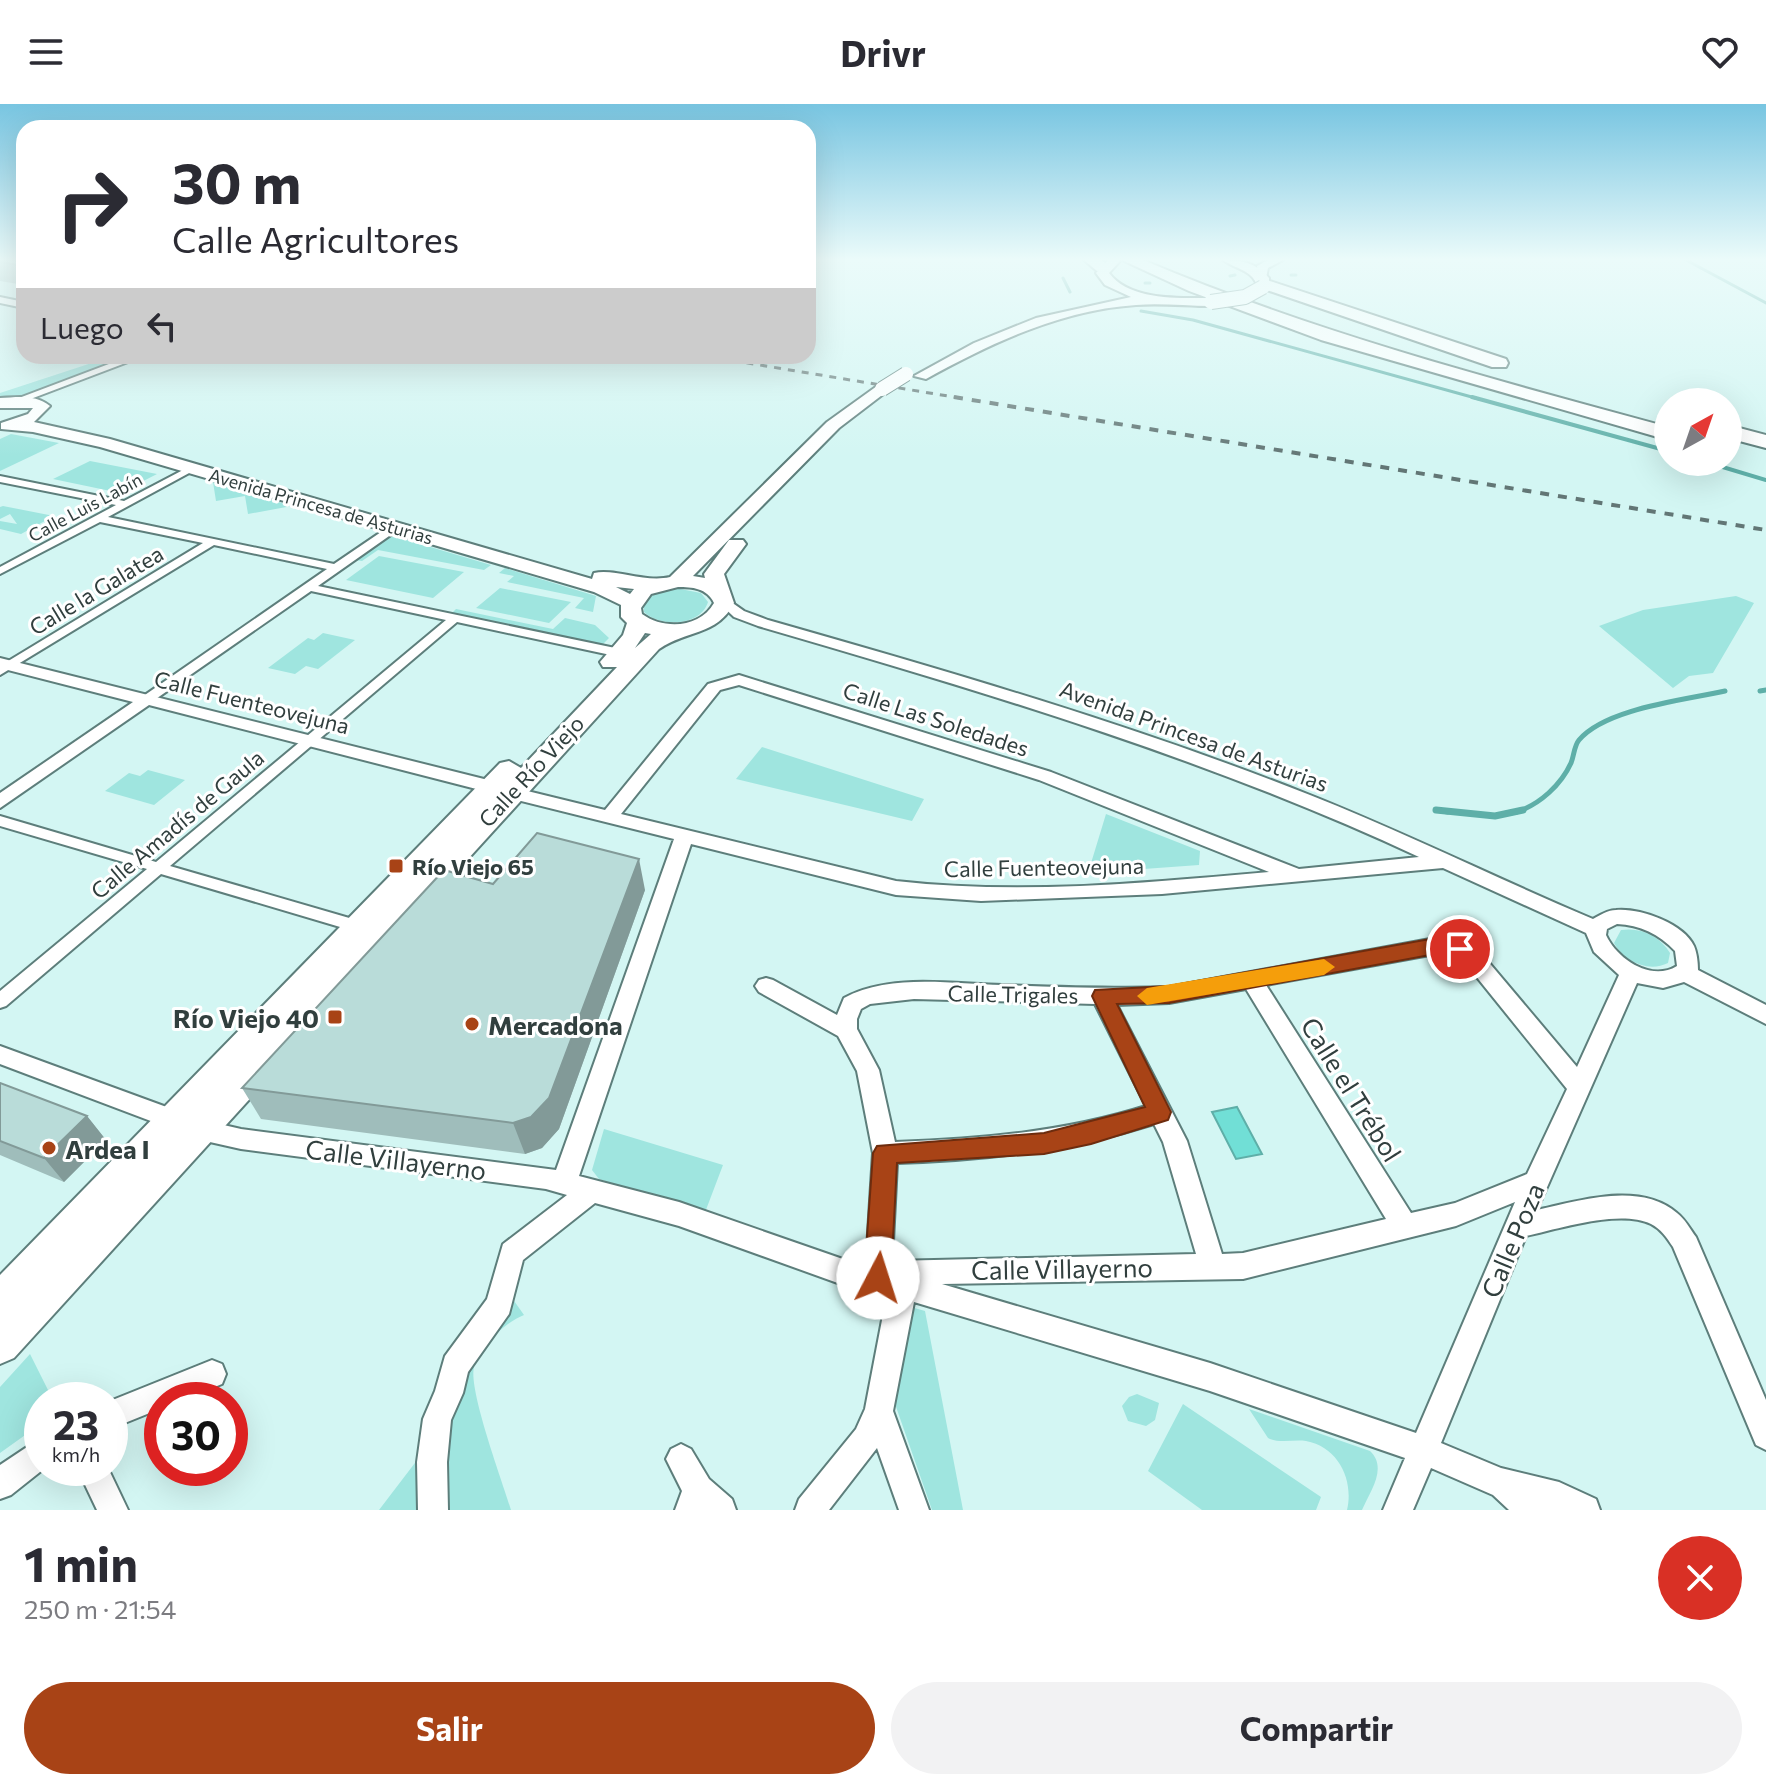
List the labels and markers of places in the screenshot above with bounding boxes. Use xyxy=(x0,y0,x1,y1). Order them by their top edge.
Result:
place label: Río Viejo 65 xyxy=(412,853,534,880)
marker: Río Viejo 65 xyxy=(387,857,405,875)
pin xyxy=(1426,915,1494,983)
place label: Río Viejo 40 xyxy=(173,1002,319,1033)
marker: Río Viejo 40 xyxy=(326,1008,344,1026)
place label: Mercadona xyxy=(488,1009,623,1040)
marker: Mercadona xyxy=(463,1015,481,1033)
place label: Ardea I xyxy=(65,1133,150,1164)
marker: Ardea I xyxy=(40,1139,58,1157)

